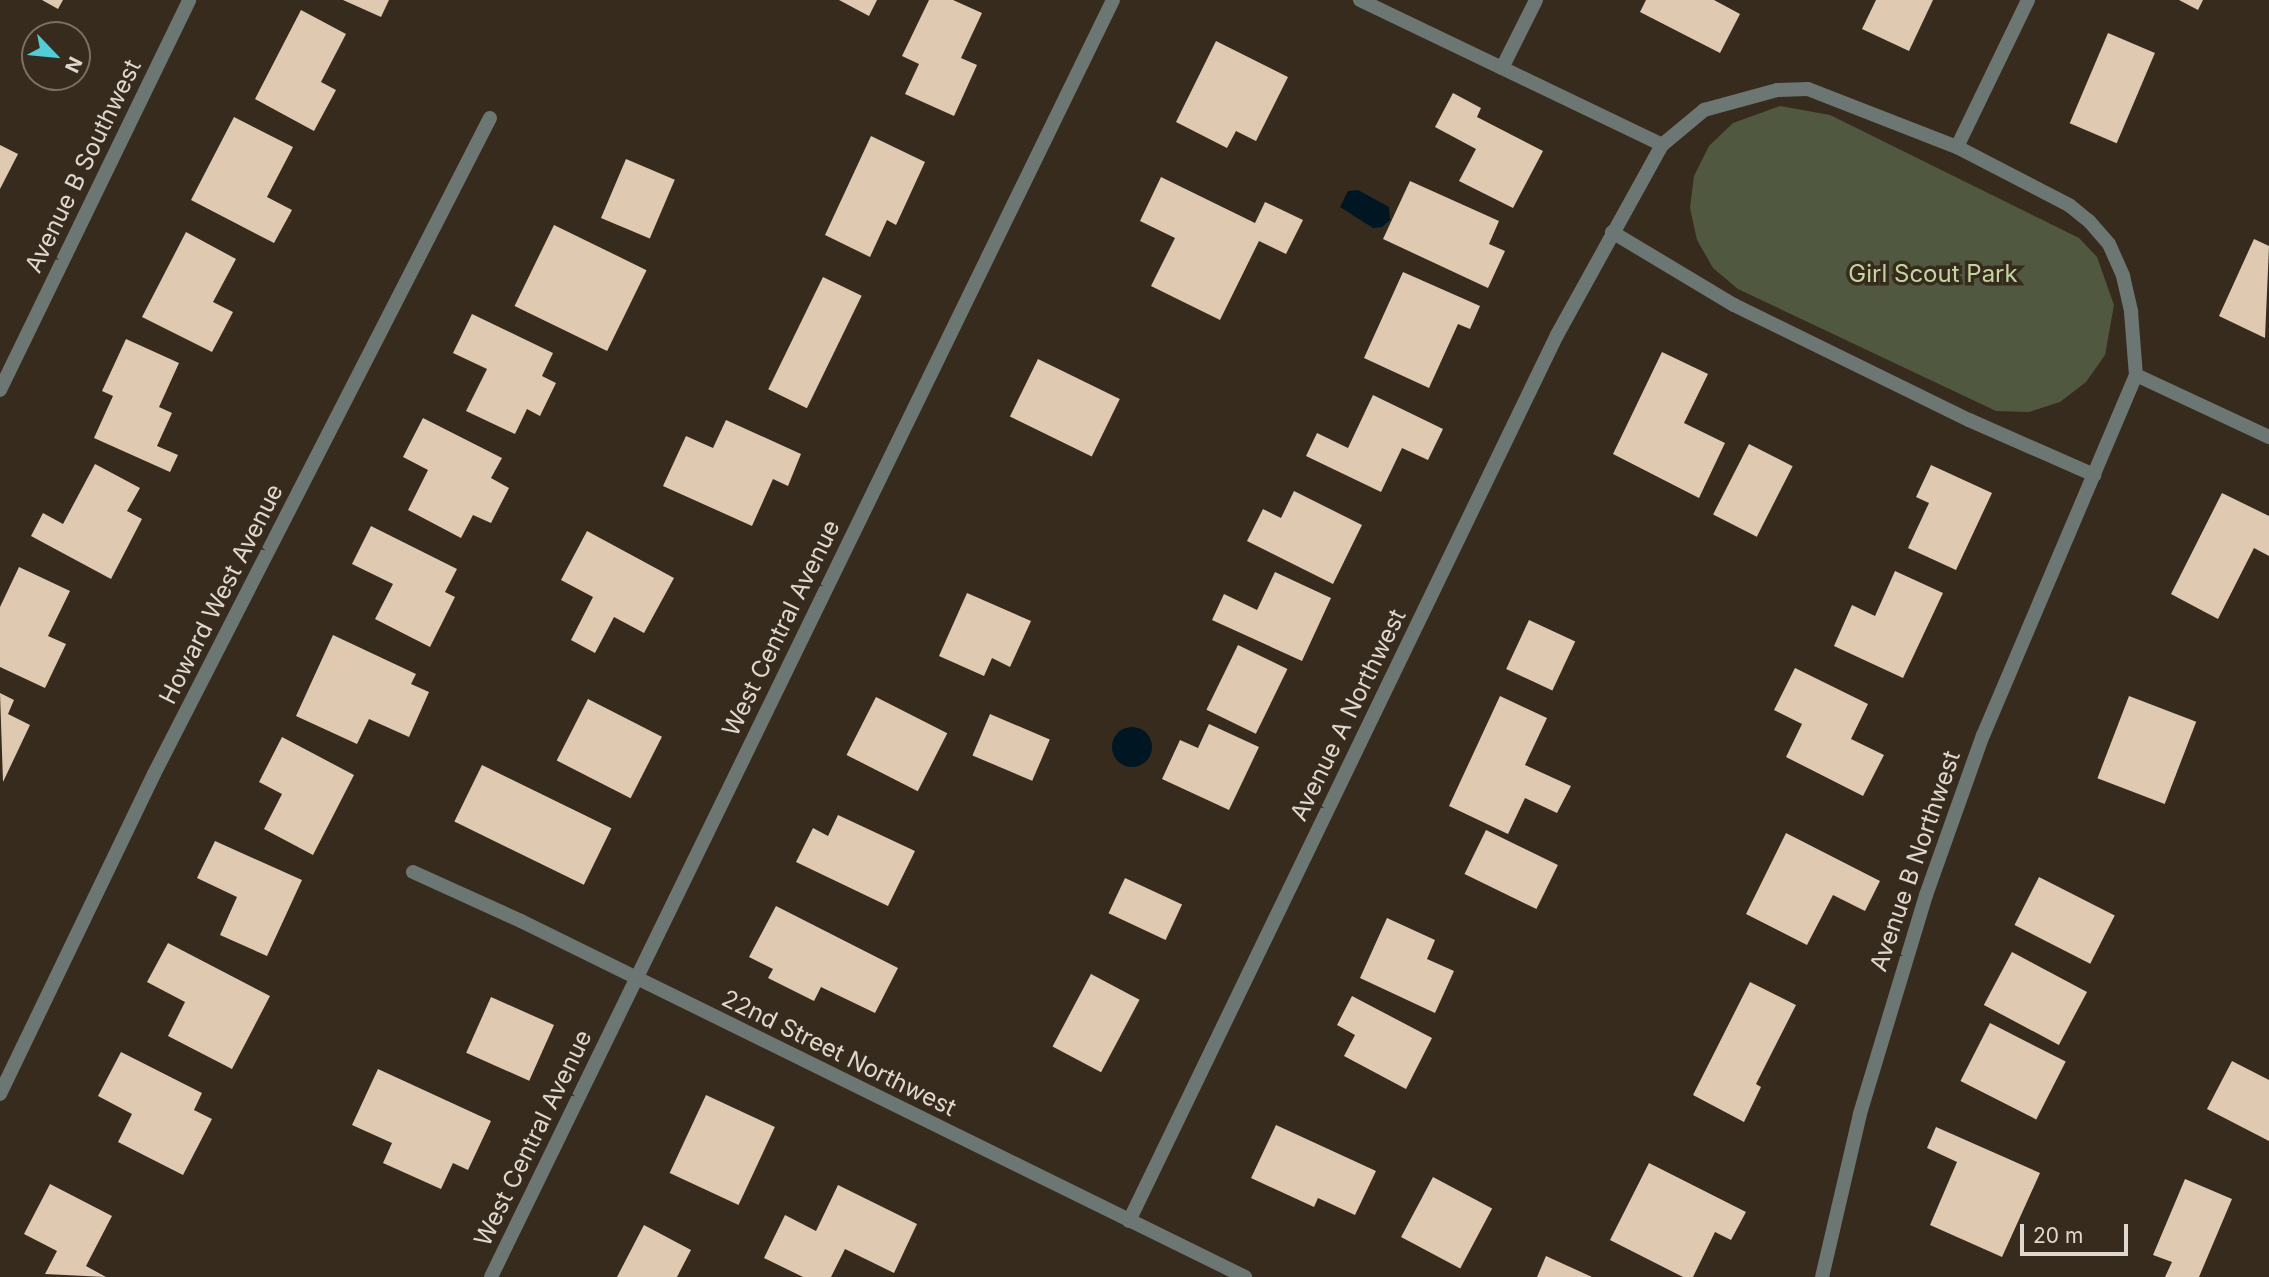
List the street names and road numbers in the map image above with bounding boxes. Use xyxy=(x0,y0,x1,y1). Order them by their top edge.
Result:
street label: Avenue B Southwest xyxy=(19,55,147,277)
street label: Howard West Avenue xyxy=(153,479,289,709)
street label: West Central Avenue xyxy=(716,515,846,741)
street label: Avenue A Northwest xyxy=(1284,604,1412,826)
street label: Avenue B Northwest xyxy=(1864,747,1966,975)
street label: 22nd Street Northwest xyxy=(717,984,961,1122)
street label: West Central Avenue xyxy=(468,1025,598,1251)

